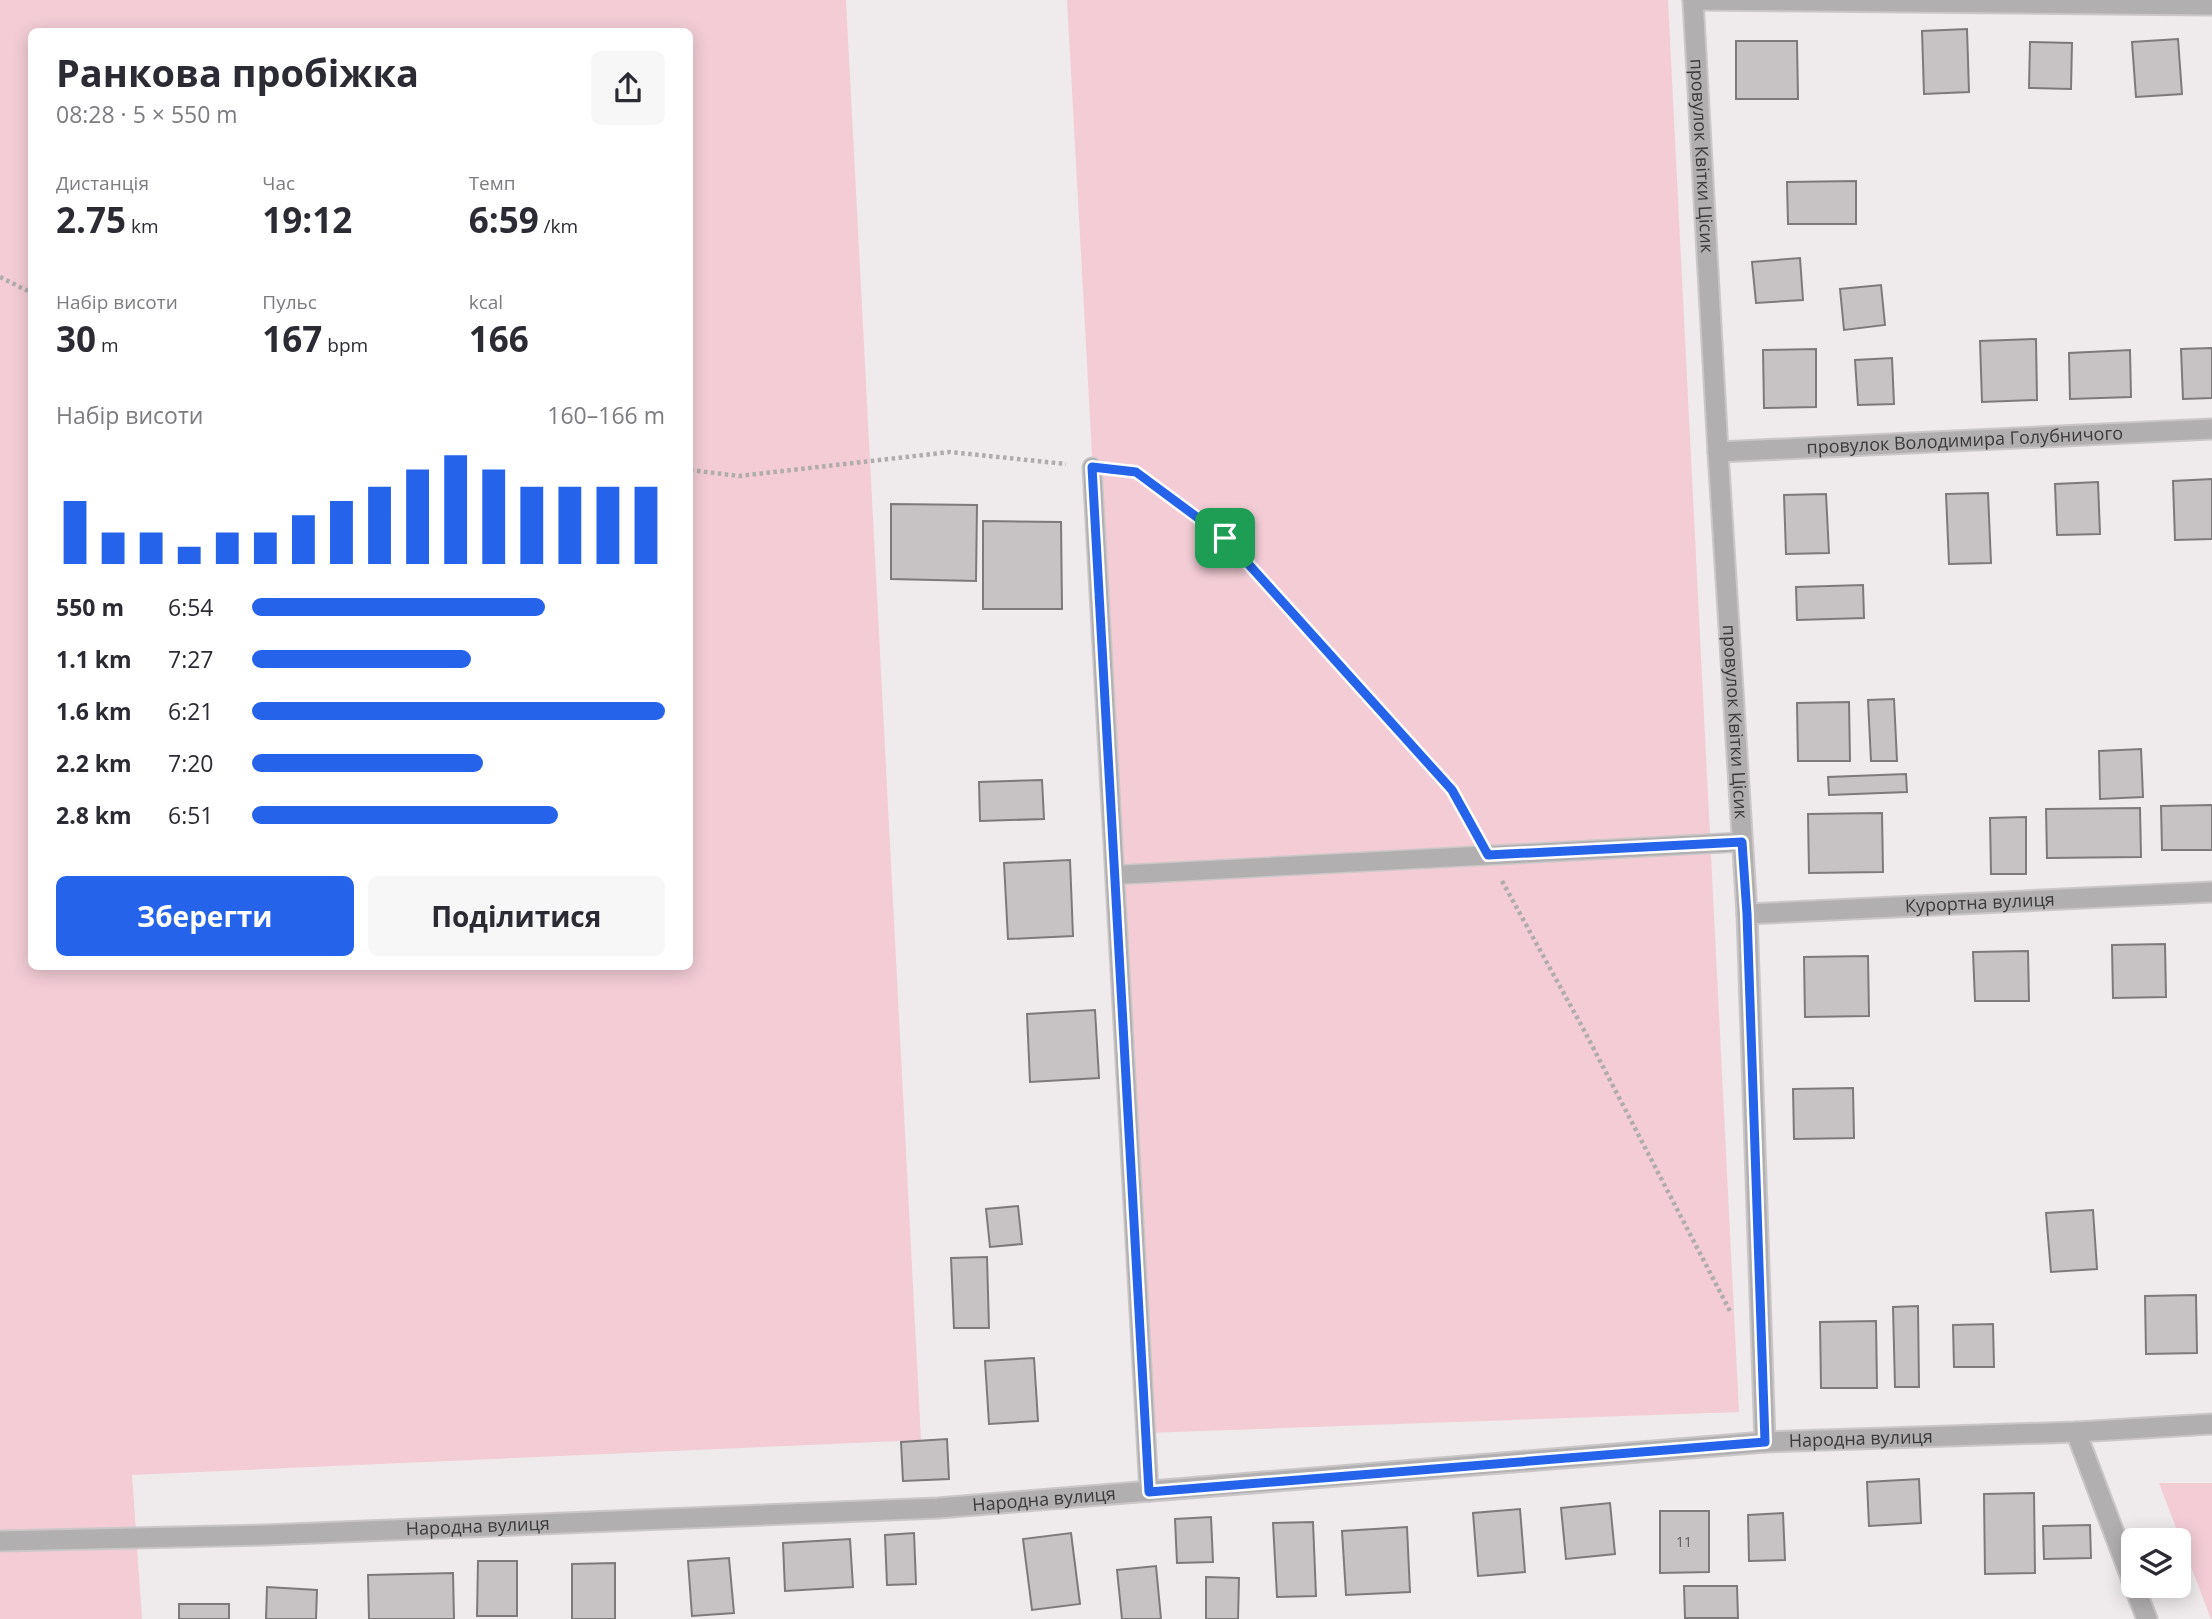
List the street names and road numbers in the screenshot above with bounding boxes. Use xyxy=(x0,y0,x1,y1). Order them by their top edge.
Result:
street label: провулок Квітки Цісик xyxy=(1685,58,1720,254)
street label: провулок Володимира Голубничого xyxy=(1806,420,2123,459)
street label: провулок Квітки Цісик xyxy=(1718,624,1754,820)
street label: Курортна вулиця xyxy=(1904,886,2055,918)
street label: Народна вулиця xyxy=(1788,1424,1933,1452)
street label: Народна вулиця xyxy=(971,1481,1117,1516)
street label: Народна вулиця xyxy=(405,1511,550,1540)

